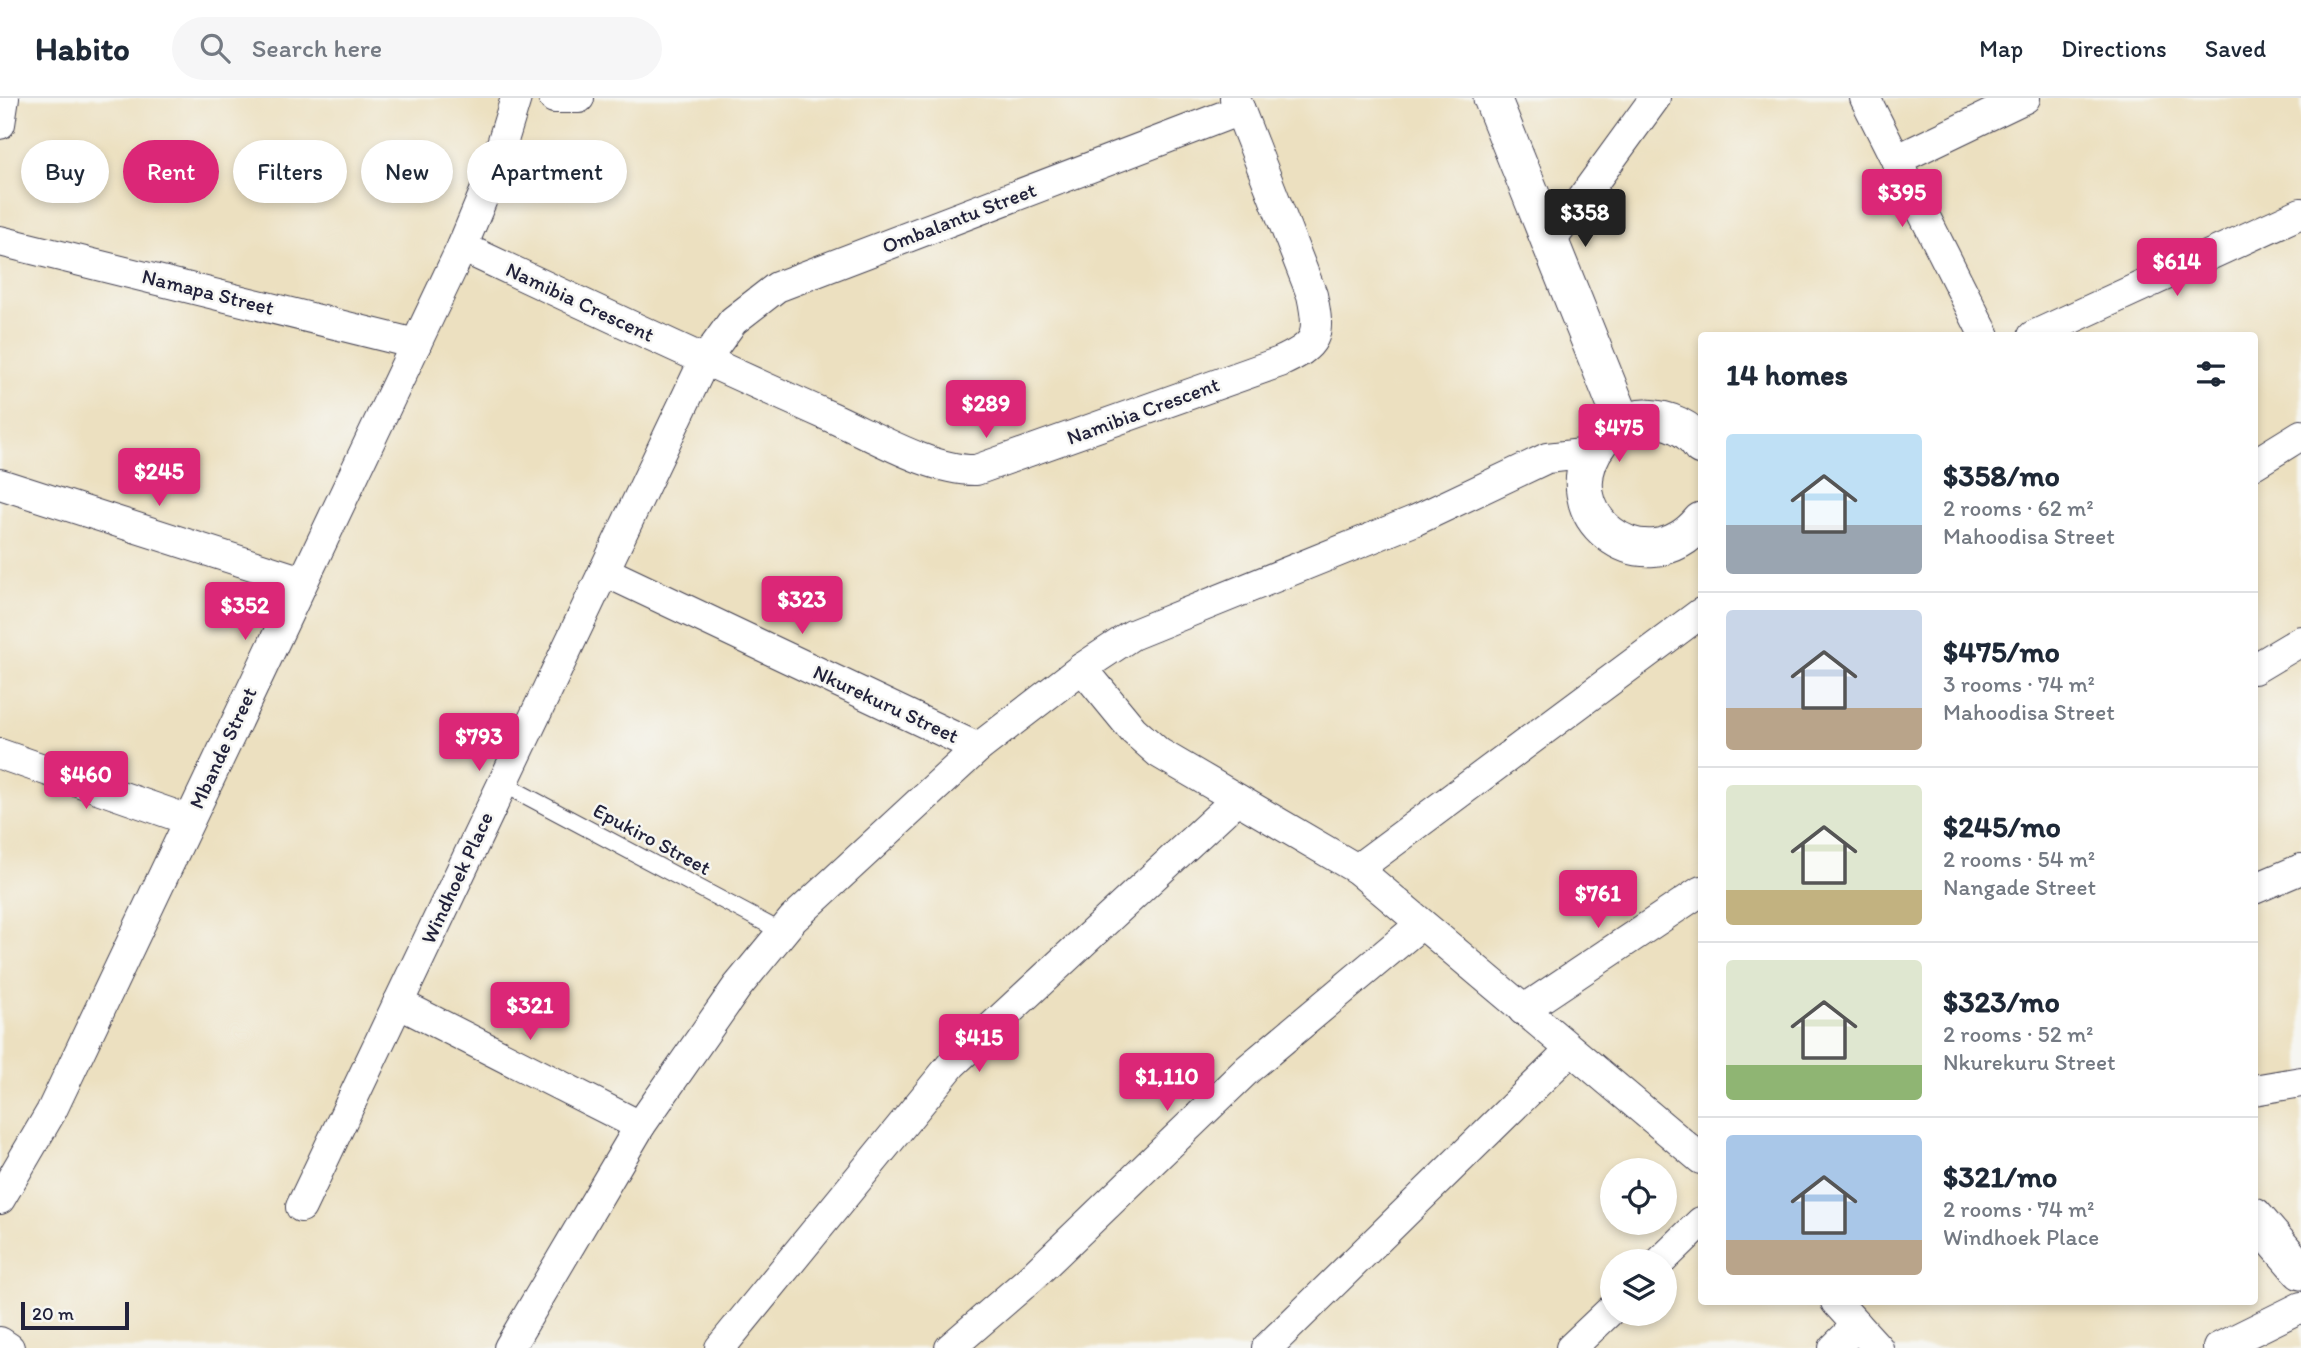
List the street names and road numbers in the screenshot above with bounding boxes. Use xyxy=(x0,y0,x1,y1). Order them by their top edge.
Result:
street label: Ombalantu Street xyxy=(878,177,1040,258)
street label: Namibia Crescent xyxy=(502,256,658,347)
street label: Namapa Street xyxy=(140,263,277,320)
street label: Namibia Crescent xyxy=(1063,371,1223,450)
street label: Nkurekuru Street xyxy=(809,659,963,748)
street label: Mbande Street xyxy=(183,683,262,813)
street label: Epukiro Street xyxy=(589,797,715,880)
street label: Windhoek Place xyxy=(415,808,498,948)

